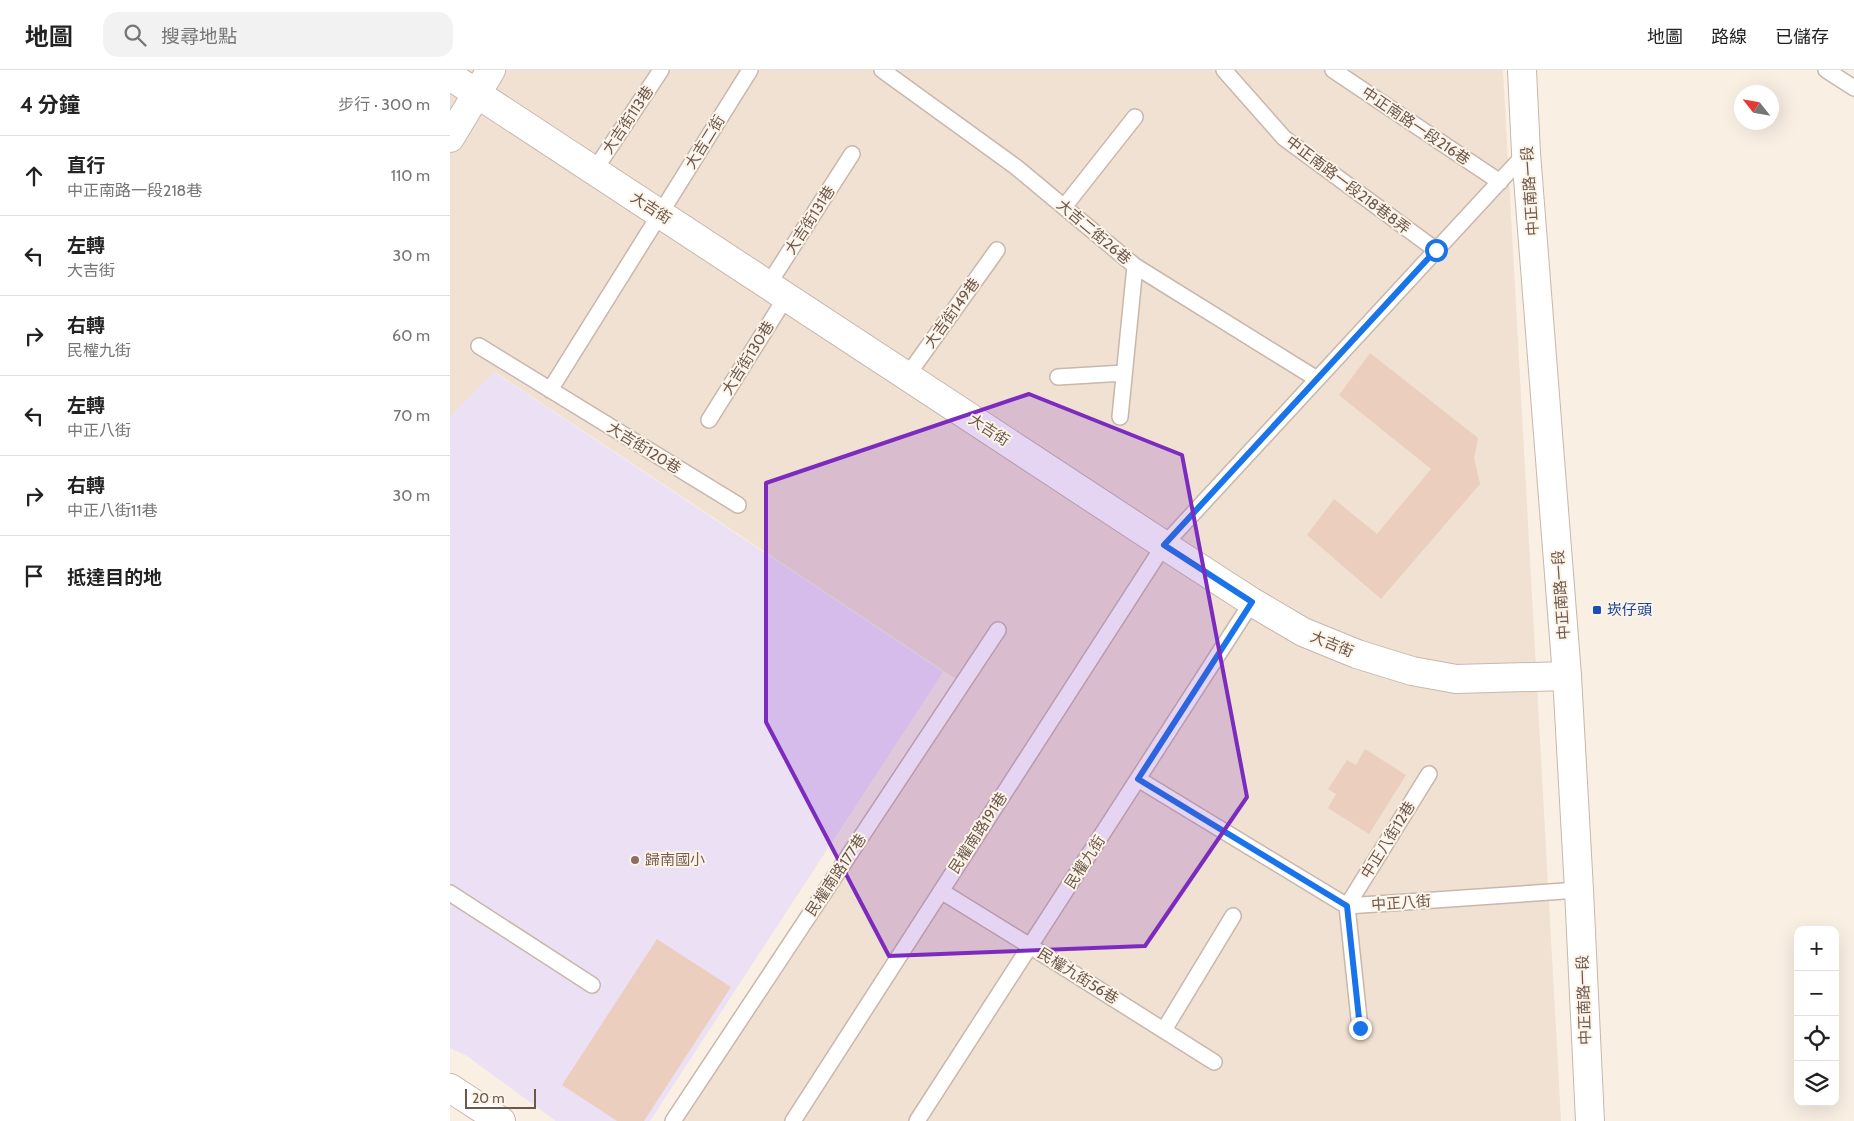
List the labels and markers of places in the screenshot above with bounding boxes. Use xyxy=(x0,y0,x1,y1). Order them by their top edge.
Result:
place label: 崁仔頭 xyxy=(1607,601,1652,619)
marker: 崁仔頭 xyxy=(1591,604,1603,616)
place label: 歸南國小 xyxy=(645,851,705,869)
marker: 歸南國小 xyxy=(629,854,641,866)

